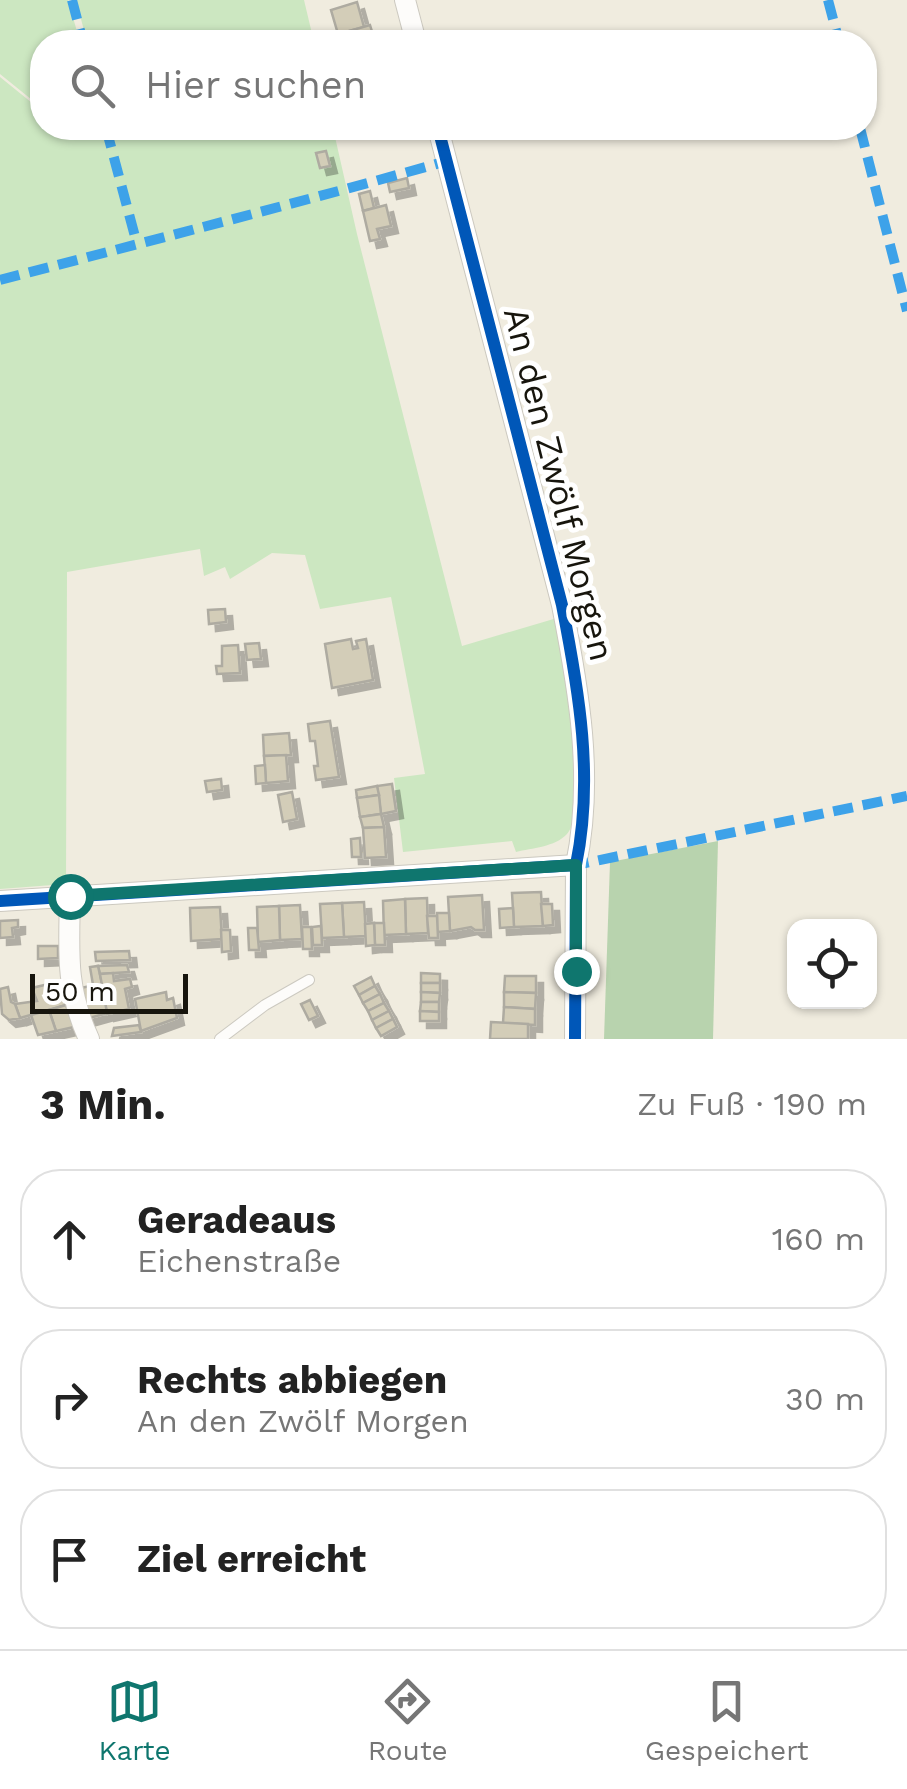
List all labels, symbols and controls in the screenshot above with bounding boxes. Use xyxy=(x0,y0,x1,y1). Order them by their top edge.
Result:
search box xyxy=(30,30,877,140)
icon: search xyxy=(65,58,120,113)
text: Hier suchen xyxy=(145,63,366,107)
street label: An den Zwölf Morgen xyxy=(495,303,623,665)
route start xyxy=(48,874,94,920)
map controls xyxy=(787,919,877,1009)
button: locate xyxy=(787,919,877,1009)
route end xyxy=(554,949,600,995)
scale bar xyxy=(30,969,188,1014)
text: 50 m xyxy=(45,975,115,1008)
text: 3 Min. xyxy=(40,1080,166,1129)
text: Zu Fuß · 190 m xyxy=(637,1085,867,1123)
text: Geradeaus xyxy=(137,1198,336,1242)
icon: ahead xyxy=(42,1212,97,1267)
text: 160 m xyxy=(772,1220,865,1258)
text: Eichenstraße xyxy=(137,1242,341,1280)
text: Rechts abbiegen xyxy=(137,1358,447,1402)
icon: right xyxy=(42,1372,97,1427)
text: 30 m xyxy=(785,1380,865,1418)
text: An den Zwölf Morgen xyxy=(137,1402,469,1440)
icon: arrive xyxy=(42,1532,97,1587)
text: Ziel erreicht xyxy=(137,1537,366,1581)
tab: Karte xyxy=(98,1674,171,1767)
tab: Route xyxy=(368,1674,448,1767)
tab: Gespeichert xyxy=(645,1674,809,1767)

